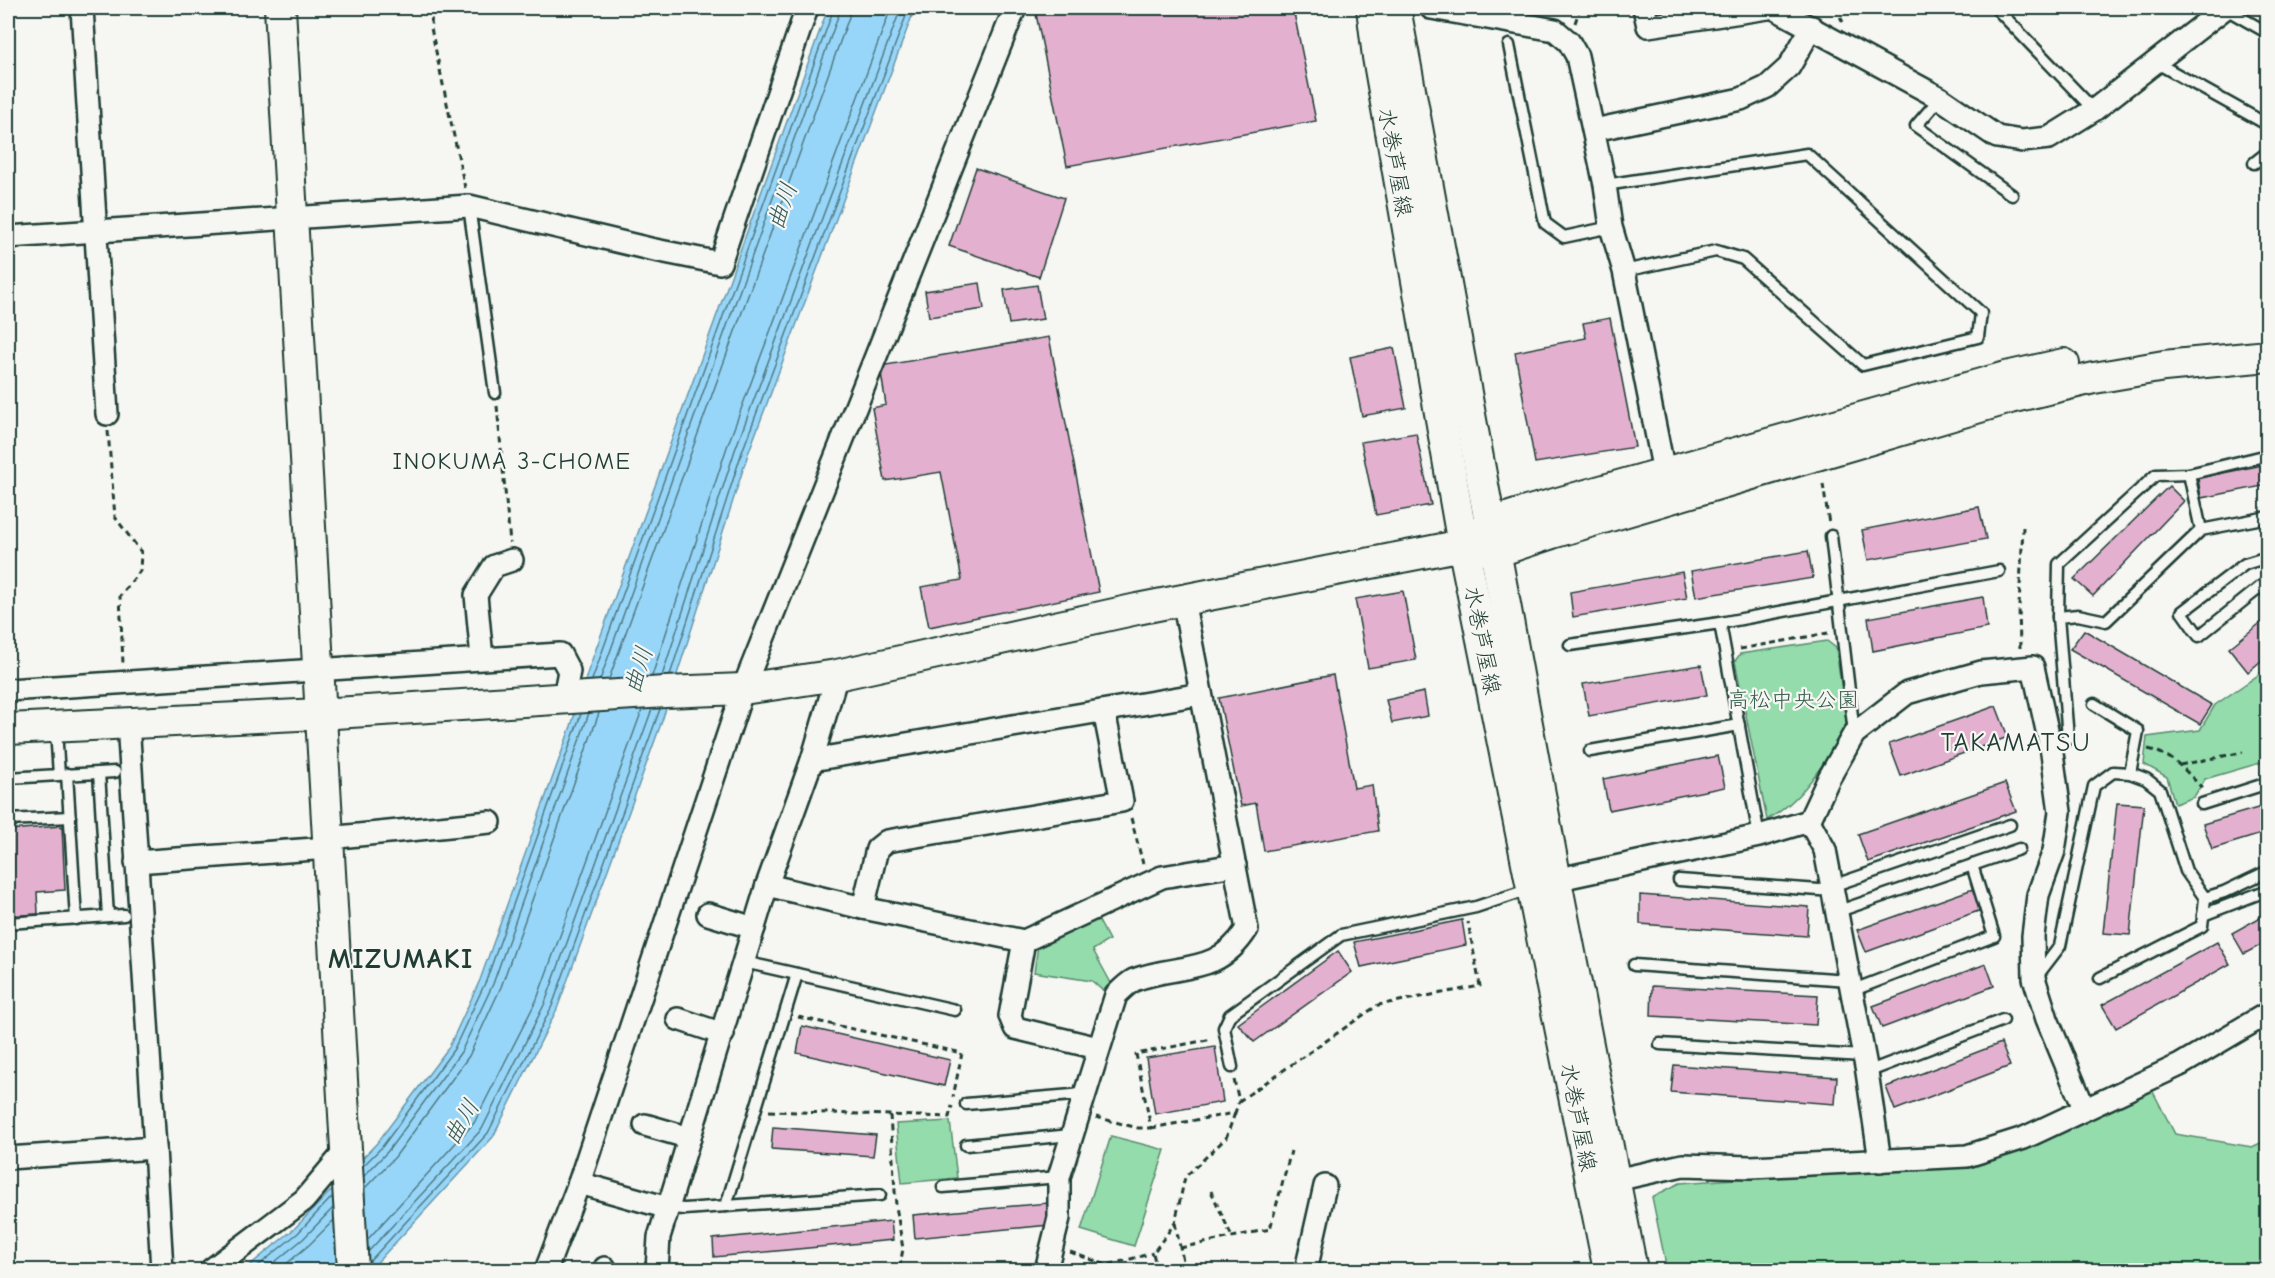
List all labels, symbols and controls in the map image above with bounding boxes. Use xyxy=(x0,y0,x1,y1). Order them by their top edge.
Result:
street label: 水巻芦屋線 xyxy=(1373,106,1417,219)
water label: 曲川 xyxy=(761,179,803,233)
district label: INOKUMA 3-CHOME xyxy=(392,447,632,475)
street label: 水巻芦屋線 xyxy=(1459,584,1505,697)
water label: 曲川 xyxy=(618,643,658,697)
park label: 高松中央公園 xyxy=(1727,687,1859,713)
district label: TAKAMATSU xyxy=(1941,728,2091,758)
district label: MIZUMAKI xyxy=(328,943,474,975)
street label: 水巻芦屋線 xyxy=(1555,1061,1601,1174)
water label: 曲川 xyxy=(437,1094,485,1150)

